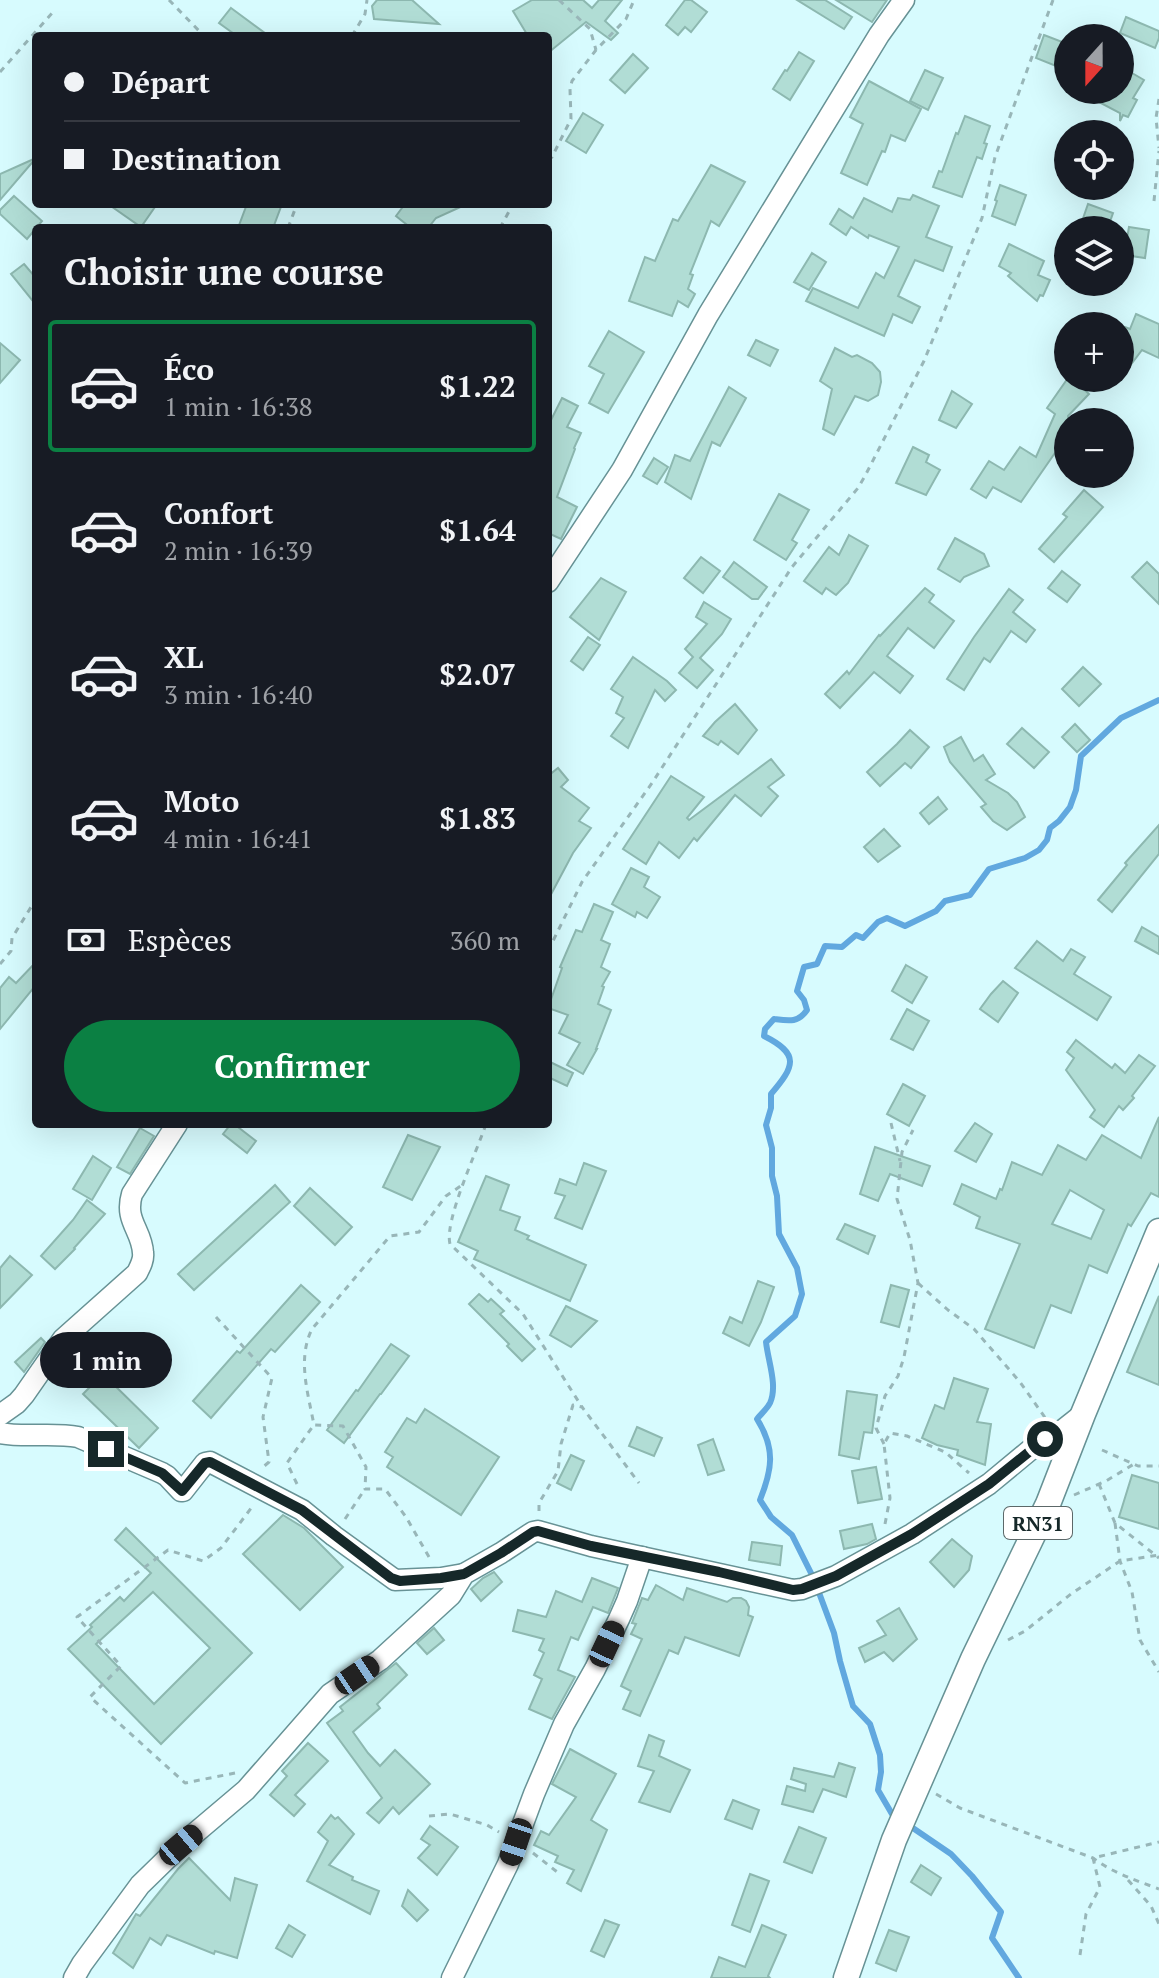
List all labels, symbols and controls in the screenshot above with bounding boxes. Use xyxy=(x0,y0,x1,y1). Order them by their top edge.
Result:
north arrow xyxy=(1054,24,1134,104)
map controls xyxy=(1054,24,1134,488)
text: Départ xyxy=(112,62,210,102)
button: locate xyxy=(1054,120,1134,200)
text: Destination xyxy=(112,139,281,179)
button: layers xyxy=(1054,216,1134,296)
text: Choisir une course xyxy=(64,248,384,295)
button: + xyxy=(1054,312,1134,392)
text: Éco xyxy=(164,349,214,389)
icon: car xyxy=(68,350,140,422)
text: $1.22 xyxy=(439,366,516,406)
text: 1 min · 16:38 xyxy=(164,389,313,423)
button: − xyxy=(1054,408,1134,488)
text: Confort xyxy=(164,493,274,533)
icon: car xyxy=(68,494,140,566)
text: $1.64 xyxy=(439,510,516,550)
text: 2 min · 16:39 xyxy=(164,533,313,567)
text: XL xyxy=(164,637,203,677)
icon: car xyxy=(68,638,140,710)
text: $2.07 xyxy=(439,654,516,694)
text: 3 min · 16:40 xyxy=(164,677,313,711)
text: Moto xyxy=(164,781,239,821)
icon: car xyxy=(68,782,140,854)
text: $1.83 xyxy=(439,798,516,838)
text: 4 min · 16:41 xyxy=(164,821,313,855)
icon: cash xyxy=(64,918,108,962)
text: Espèces xyxy=(128,920,232,960)
text: 360 m xyxy=(450,923,520,957)
button: Confirmer xyxy=(64,1020,520,1112)
callout: 1 min xyxy=(40,1333,172,1389)
text: 1 min xyxy=(70,1343,142,1377)
route start xyxy=(1027,1421,1063,1457)
route end xyxy=(88,1431,124,1467)
road number: RN31 xyxy=(1004,1507,1072,1539)
car xyxy=(586,1617,628,1671)
car xyxy=(330,1652,384,1698)
car xyxy=(497,1815,535,1869)
car xyxy=(155,1820,207,1870)

